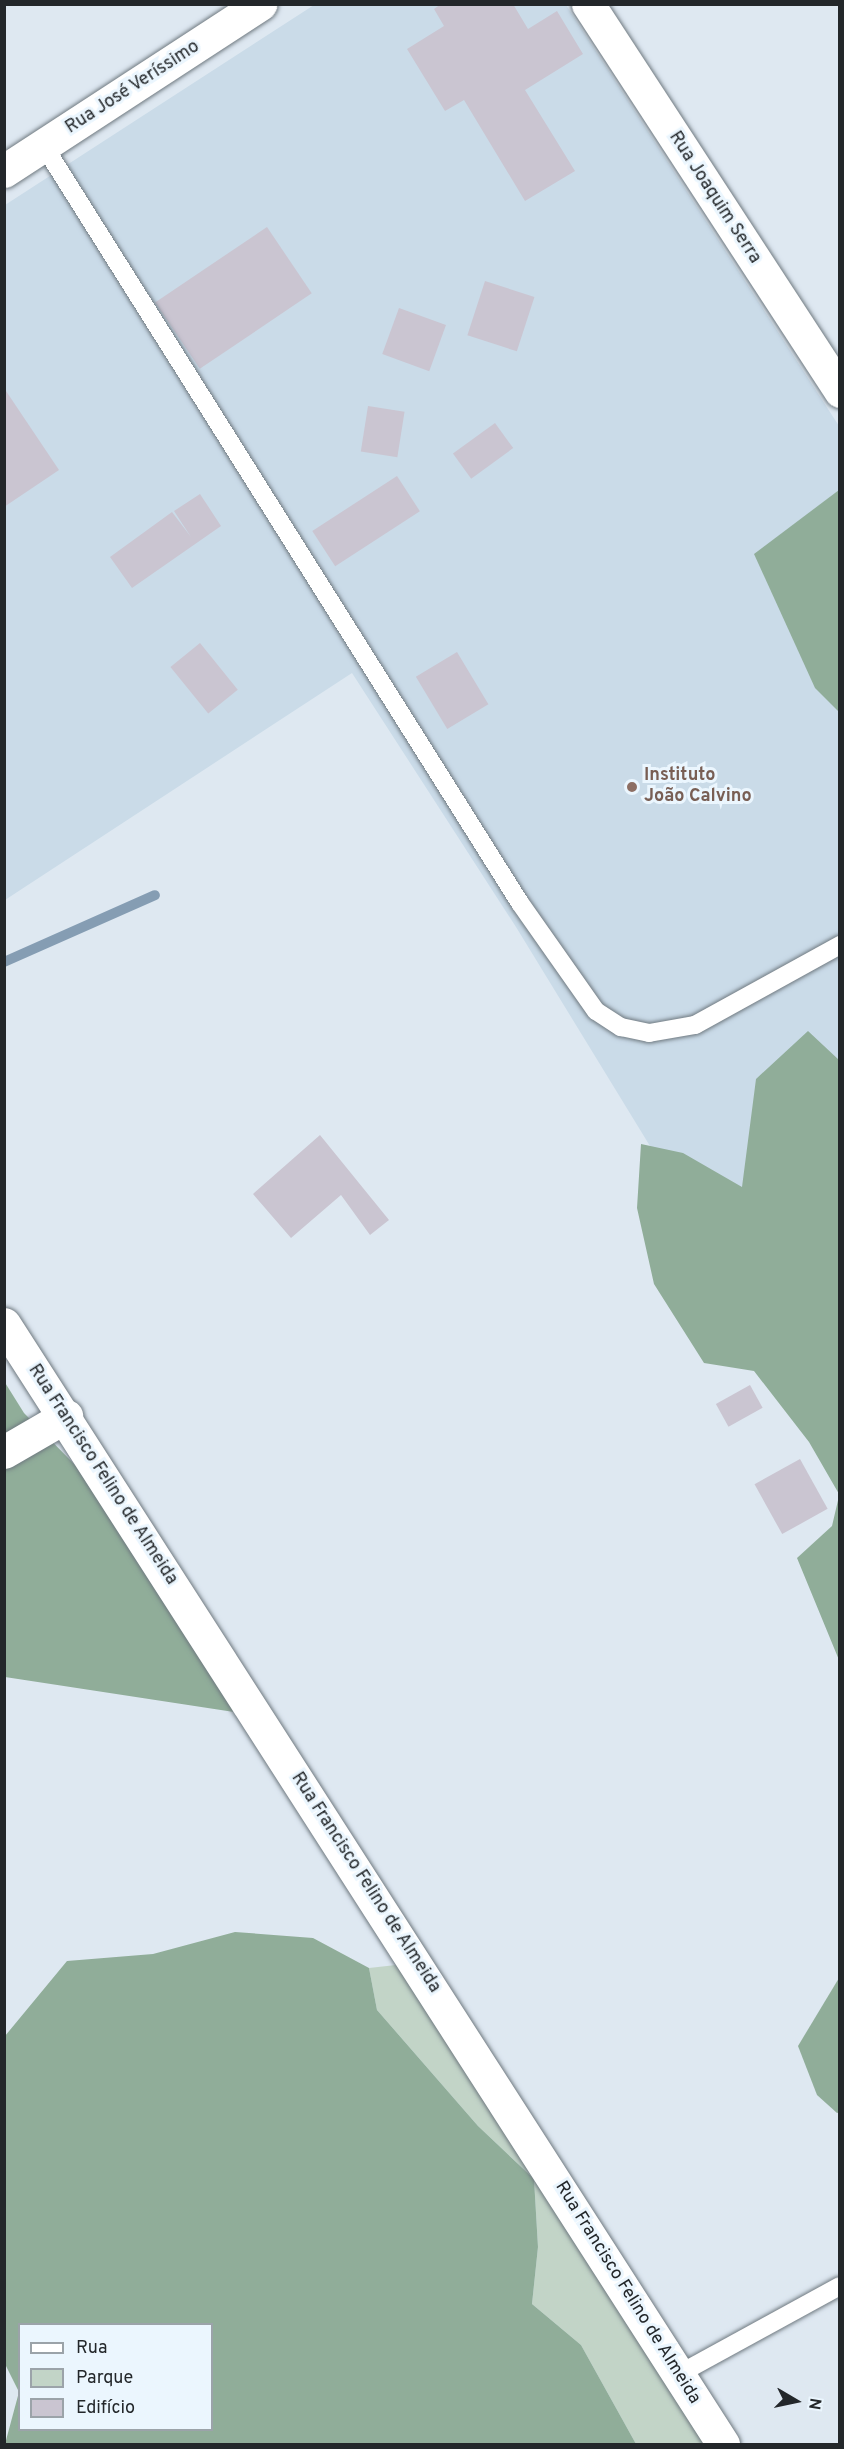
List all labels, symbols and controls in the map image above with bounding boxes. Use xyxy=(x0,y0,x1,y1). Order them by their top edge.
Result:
street label: Rua José Veríssimo xyxy=(62,36,204,140)
street label: Rua Joaquim Serra xyxy=(663,128,765,268)
place label: Instituto João Calvino xyxy=(644,766,752,808)
marker: Instituto João Calvino xyxy=(625,780,639,794)
street label: Rua Francisco Felino de Almeida xyxy=(22,1360,182,1590)
street label: Rua Francisco Felino de Almeida xyxy=(285,1768,445,1998)
street label: Rua Francisco Felino de Almeida xyxy=(549,2177,705,2409)
legend xyxy=(18,2323,213,2431)
text: Rua xyxy=(76,2337,107,2360)
text: Parque xyxy=(76,2367,133,2390)
north arrow xyxy=(766,2371,826,2431)
text: Edifício xyxy=(76,2397,135,2420)
text: N xyxy=(803,2397,825,2411)

